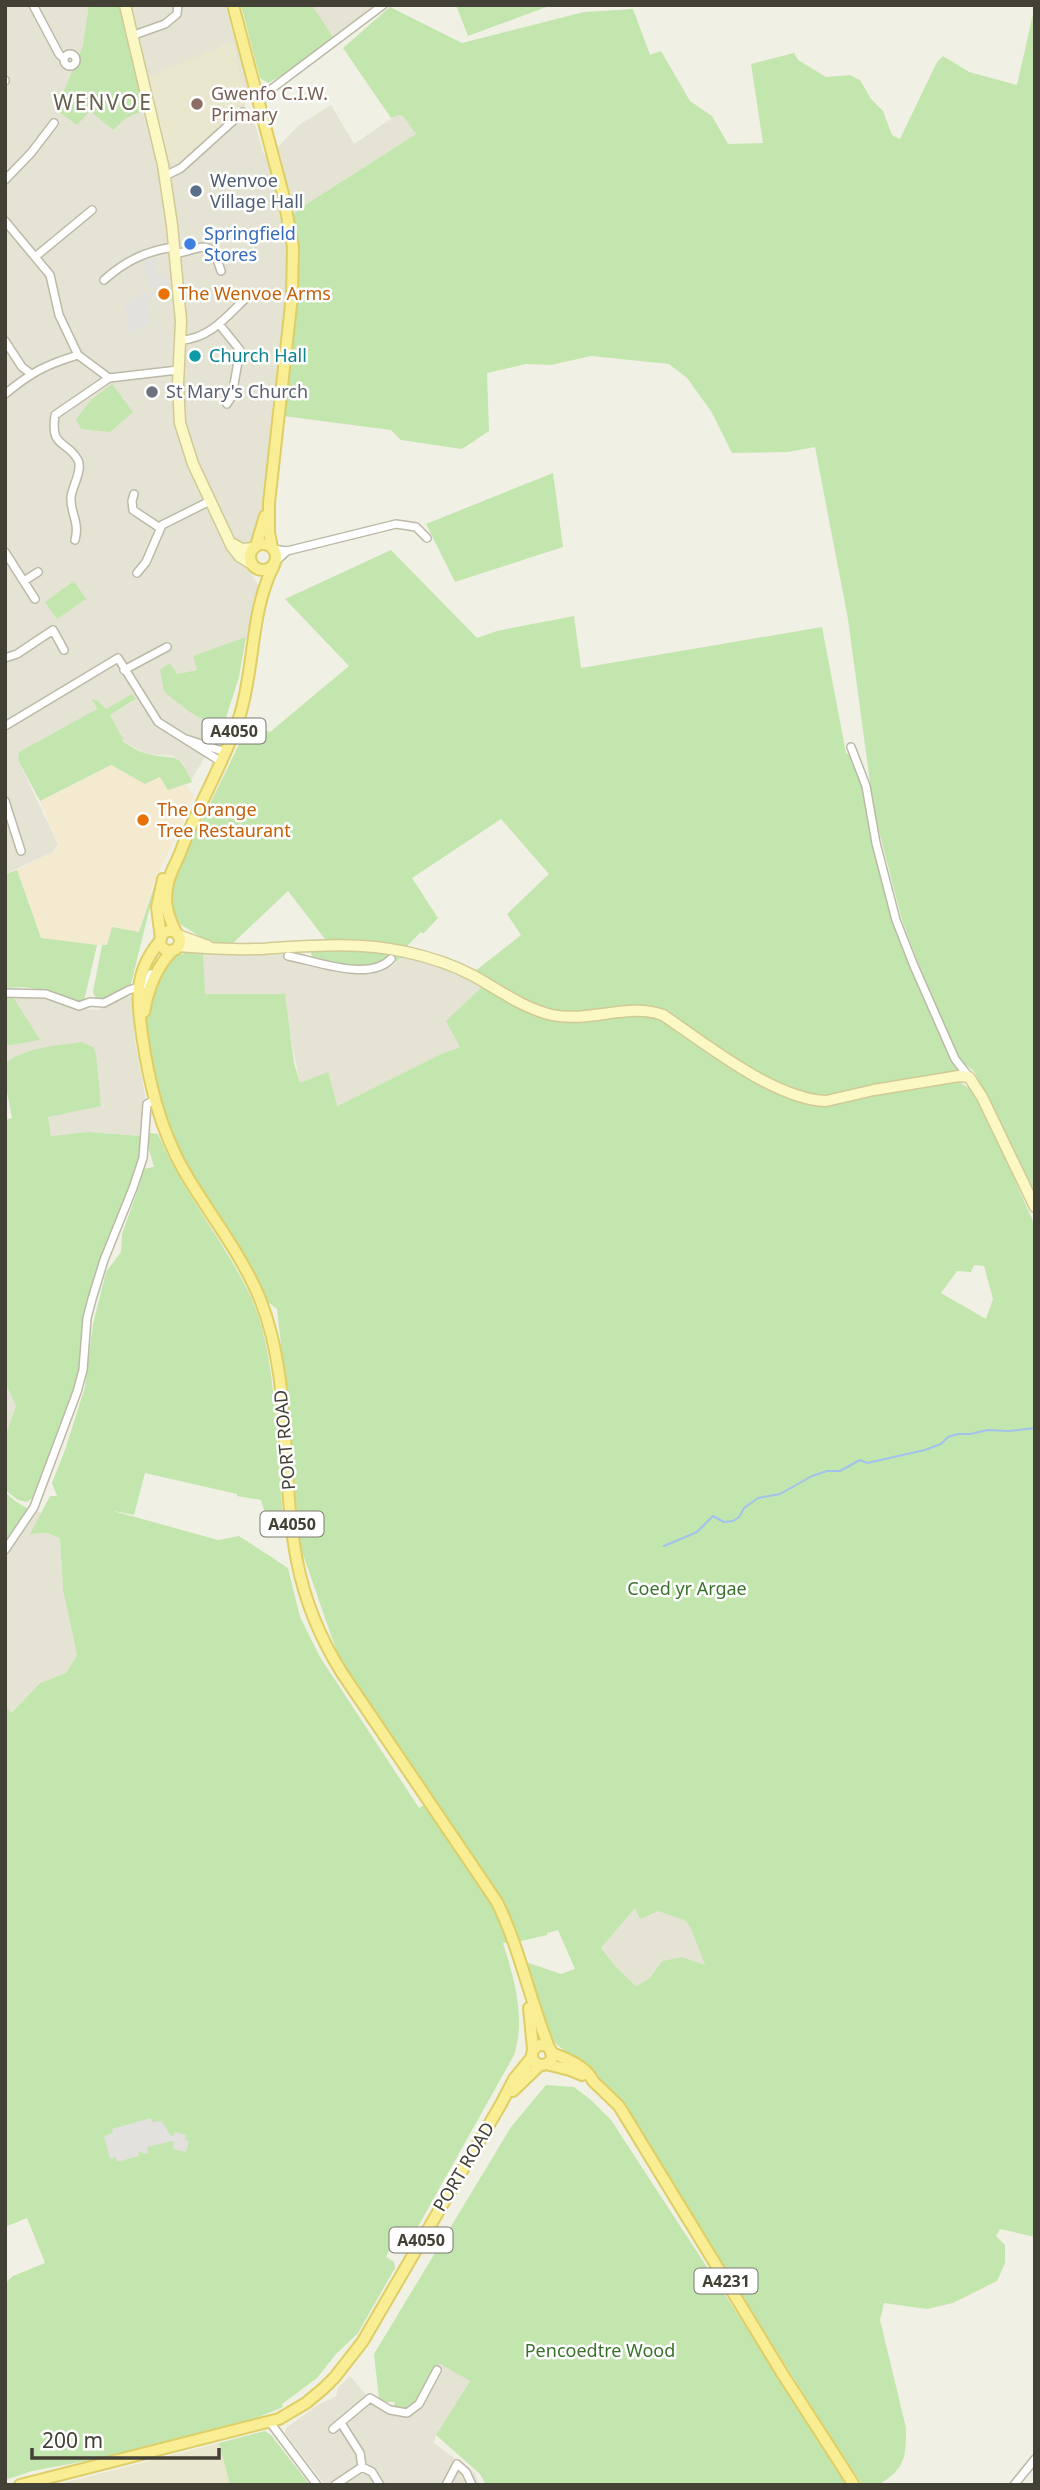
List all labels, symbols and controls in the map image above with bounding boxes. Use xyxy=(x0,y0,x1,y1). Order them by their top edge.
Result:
place label: Gwenfo C.I.W. Primary xyxy=(211,81,328,126)
district label: WENVOE xyxy=(53,88,153,116)
marker: Gwenfo C.I.W. Primary xyxy=(189,96,205,112)
place label: Wenvoe Village Hall xyxy=(210,168,303,213)
marker: Wenvoe Village Hall xyxy=(188,183,204,199)
place label: Springfield Stores xyxy=(204,221,296,266)
marker: Springfield Stores xyxy=(182,236,198,252)
place label: The Wenvoe Arms xyxy=(178,281,331,305)
marker: The Wenvoe Arms xyxy=(156,286,172,302)
place label: Church Hall xyxy=(209,343,307,367)
marker: Church Hall xyxy=(187,348,203,364)
place label: St Mary's Church xyxy=(166,379,308,403)
marker: St Mary's Church xyxy=(144,384,160,400)
road number: A4050 xyxy=(202,718,266,744)
place label: The Orange Tree Restaurant xyxy=(157,797,291,842)
marker: The Orange Tree Restaurant xyxy=(135,812,151,828)
street label: PORT ROAD xyxy=(268,1389,300,1491)
road number: A4050 xyxy=(260,1512,324,1536)
park label: Coed yr Argae xyxy=(627,1576,747,1600)
street label: PORT ROAD xyxy=(427,2117,499,2216)
road number: A4050 xyxy=(390,2228,452,2252)
road number: A4231 xyxy=(694,2268,758,2294)
park label: Pencoedtre Wood xyxy=(525,2338,675,2362)
scale bar xyxy=(32,2416,219,2460)
text: 200 m xyxy=(42,2426,103,2454)

